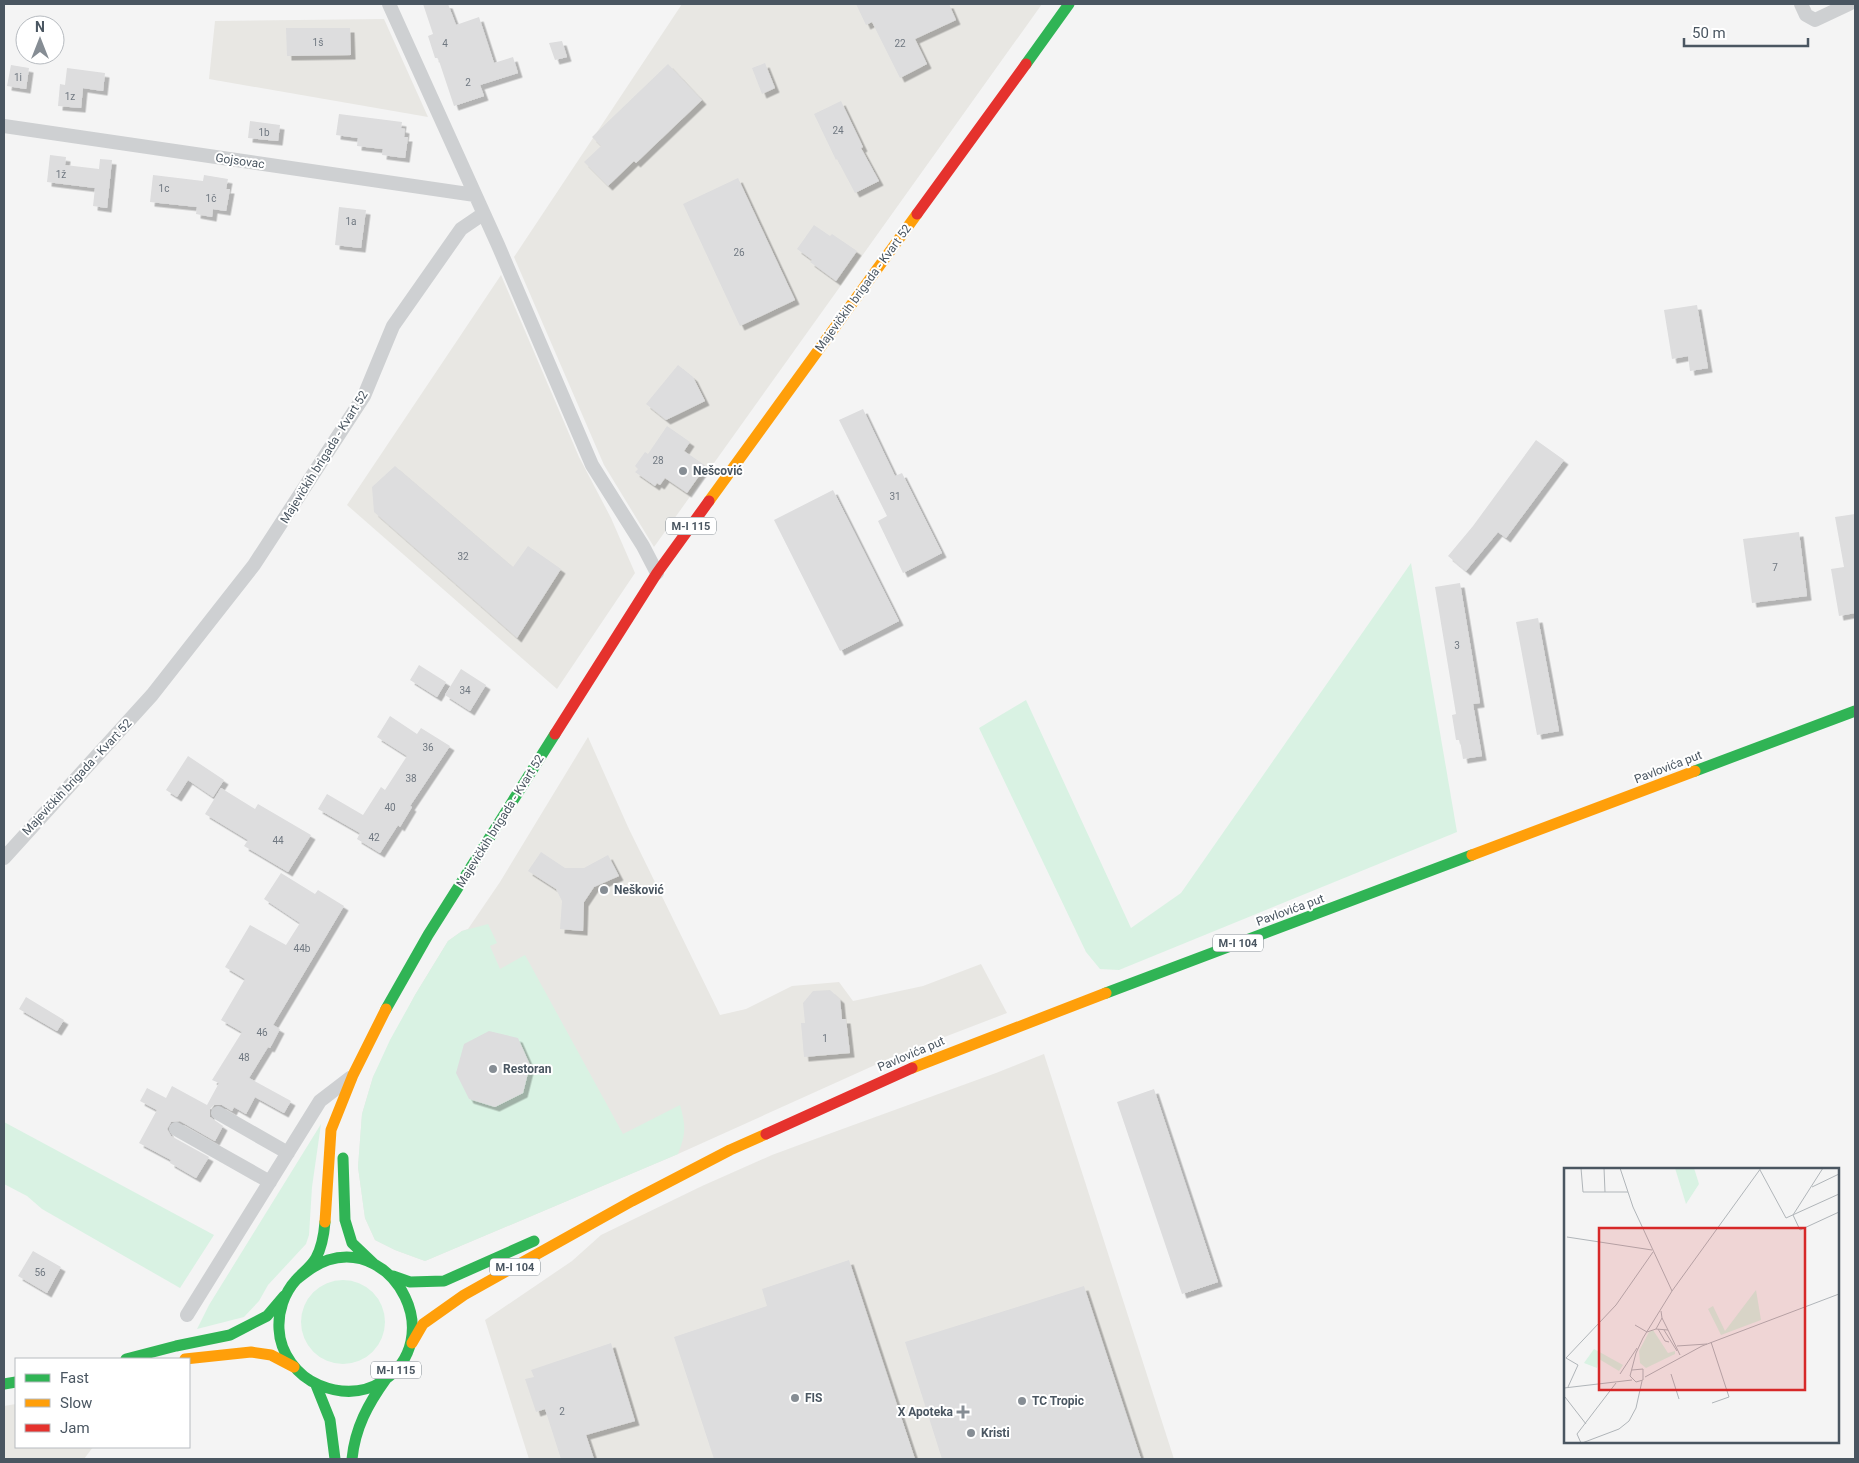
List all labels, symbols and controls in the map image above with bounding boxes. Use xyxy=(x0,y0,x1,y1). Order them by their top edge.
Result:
north arrow xyxy=(15,15,65,65)
scale bar xyxy=(1684,15,1808,47)
text: N xyxy=(35,19,45,35)
text: 50 m xyxy=(1692,24,1726,42)
house number: 1š xyxy=(313,37,323,48)
house number: 4 xyxy=(442,38,448,49)
house number: 22 xyxy=(894,38,906,49)
house number: 1i xyxy=(14,72,22,83)
house number: 2 xyxy=(465,77,471,88)
house number: 1z xyxy=(65,91,75,102)
house number: 24 xyxy=(832,125,844,136)
house number: 1b xyxy=(258,127,270,138)
street label: Gojsovac xyxy=(215,151,265,171)
house number: 1ž xyxy=(56,169,66,180)
house number: 1c xyxy=(159,183,169,194)
house number: 1č xyxy=(206,193,216,204)
house number: 1a xyxy=(345,216,357,227)
street label: Majevičkih brigada - Kvart 52 xyxy=(812,222,914,354)
house number: 26 xyxy=(733,247,745,258)
street label: Majevičkih brigada - Kvart 52 xyxy=(277,388,371,526)
house number: 28 xyxy=(652,455,664,466)
place label: Nešcović xyxy=(693,464,743,478)
marker: Nešcović xyxy=(677,465,689,477)
house number: 31 xyxy=(889,491,901,502)
road number: M-I 115 xyxy=(666,518,716,534)
house number: 32 xyxy=(457,551,469,562)
house number: 7 xyxy=(1772,562,1778,573)
house number: 3 xyxy=(1454,640,1460,651)
house number: 34 xyxy=(459,685,471,696)
street label: Majevičkih brigada - Kvart 52 xyxy=(19,716,135,838)
house number: 36 xyxy=(422,742,434,753)
street label: Pavlovića put xyxy=(1632,748,1704,786)
street label: Majevičkih brigada - Kvart 52 xyxy=(453,752,547,890)
house number: 38 xyxy=(405,773,417,784)
house number: 40 xyxy=(384,802,396,813)
house number: 42 xyxy=(368,832,380,843)
house number: 44 xyxy=(272,835,284,846)
place label: Nešković xyxy=(614,883,664,897)
marker: Nešković xyxy=(598,884,610,896)
street label: Pavlovića put xyxy=(1254,891,1326,929)
road number: M-I 104 xyxy=(1213,934,1263,951)
house number: 44b xyxy=(294,943,311,954)
house number: 46 xyxy=(256,1027,268,1038)
house number: 1 xyxy=(822,1033,828,1044)
street label: Pavlovića put xyxy=(875,1034,947,1074)
house number: 48 xyxy=(238,1052,250,1063)
place label: Restoran xyxy=(503,1062,552,1076)
marker: Restoran xyxy=(487,1063,499,1075)
inset map xyxy=(1564,1168,1839,1443)
road number: M-I 104 xyxy=(490,1258,540,1276)
house number: 56 xyxy=(34,1267,46,1278)
legend xyxy=(15,1358,190,1448)
road number: M-I 115 xyxy=(371,1362,421,1378)
text: Fast xyxy=(60,1369,89,1387)
place label: FIS xyxy=(805,1391,822,1405)
marker: FIS xyxy=(789,1392,801,1404)
text: Slow xyxy=(60,1394,92,1412)
place label: TC Tropic xyxy=(1032,1394,1084,1408)
marker: TC Tropic xyxy=(1016,1395,1028,1407)
place label: X Apoteka xyxy=(898,1405,954,1419)
house number: 2 xyxy=(559,1406,565,1417)
marker: X Apoteka xyxy=(957,1406,969,1418)
text: Jam xyxy=(60,1419,90,1437)
place label: Kristi xyxy=(981,1426,1010,1440)
marker: Kristi xyxy=(965,1427,977,1439)

